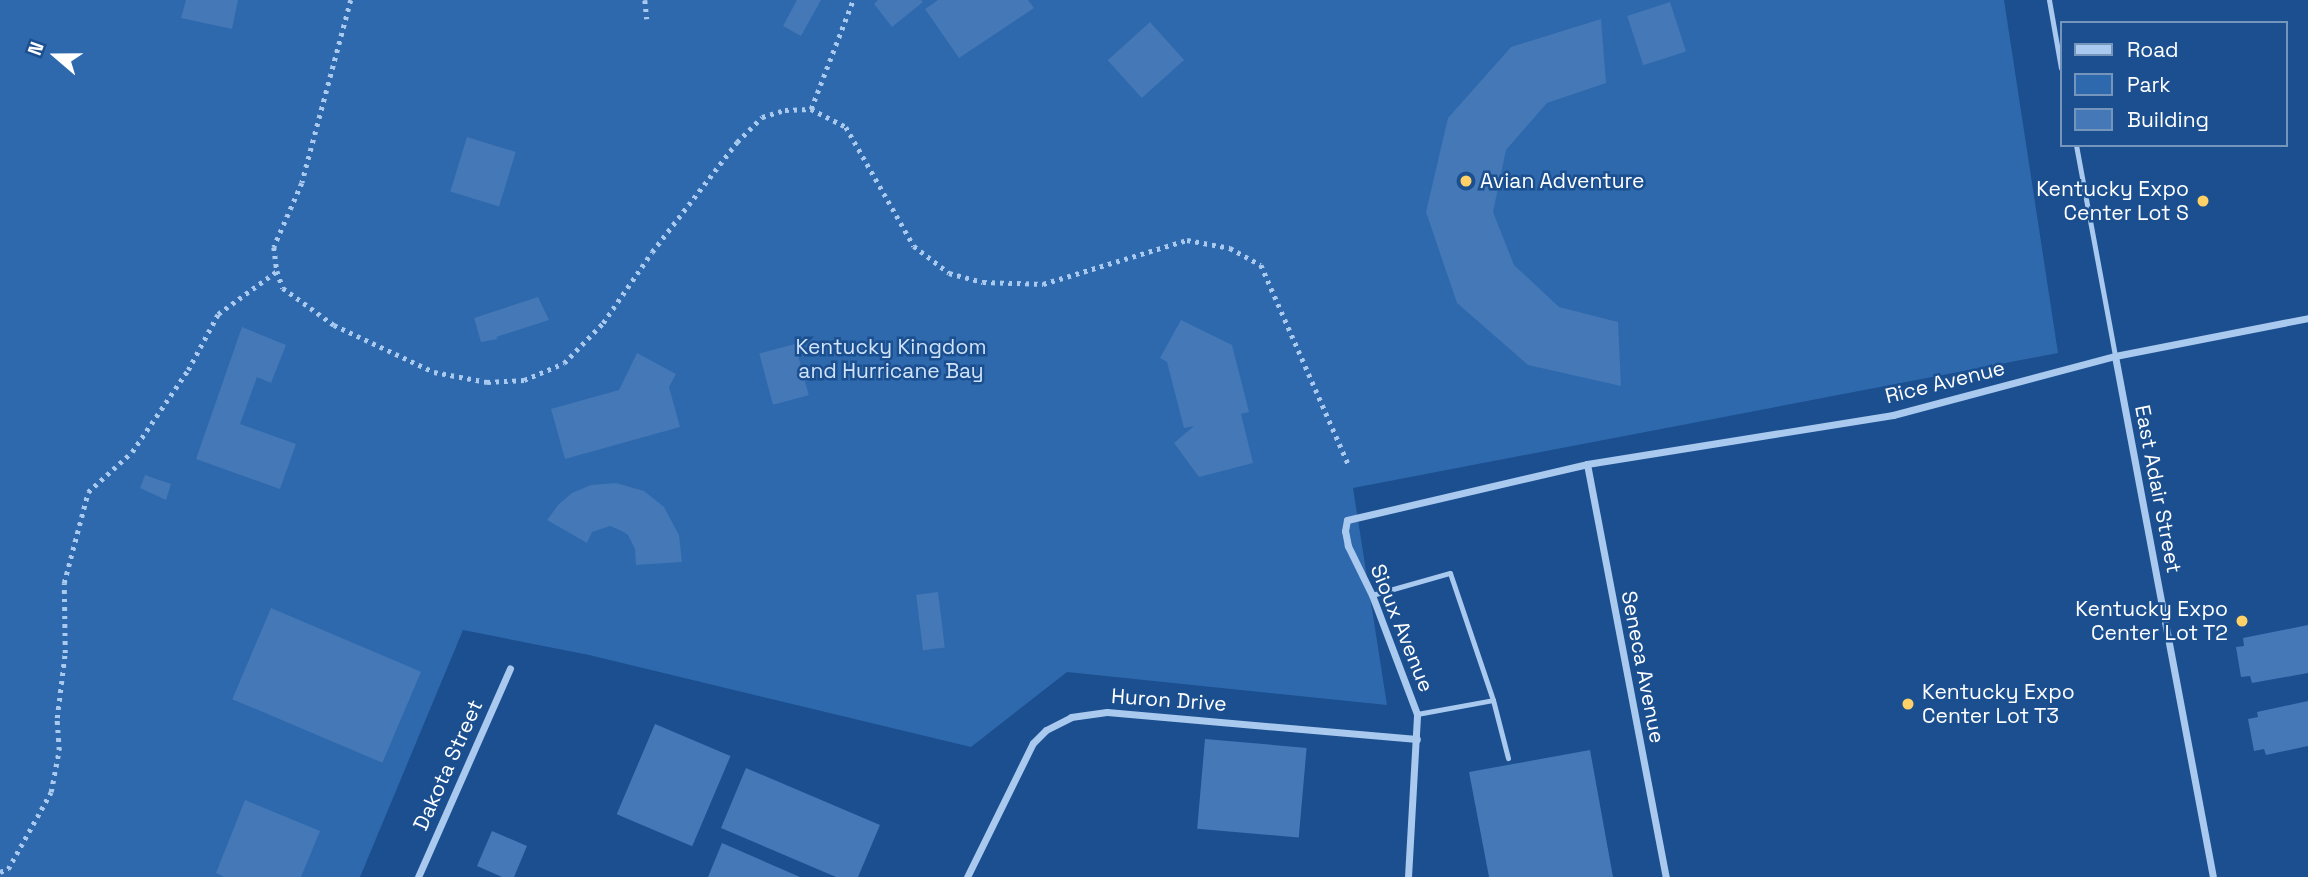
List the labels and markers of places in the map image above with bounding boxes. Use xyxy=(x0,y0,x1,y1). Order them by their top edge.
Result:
place label: Avian Adventure xyxy=(1480,168,1645,194)
marker: Avian Adventure xyxy=(1458,173,1474,189)
place label: Kentucky Expo Center Lot S xyxy=(2036,176,2189,226)
marker: Kentucky Expo Center Lot S xyxy=(2195,193,2211,209)
place label: Kentucky Expo Center Lot T2 xyxy=(2075,596,2228,646)
marker: Kentucky Expo Center Lot T2 xyxy=(2234,613,2250,629)
place label: Kentucky Expo Center Lot T3 xyxy=(1922,679,2075,729)
marker: Kentucky Expo Center Lot T3 xyxy=(1900,696,1916,712)

